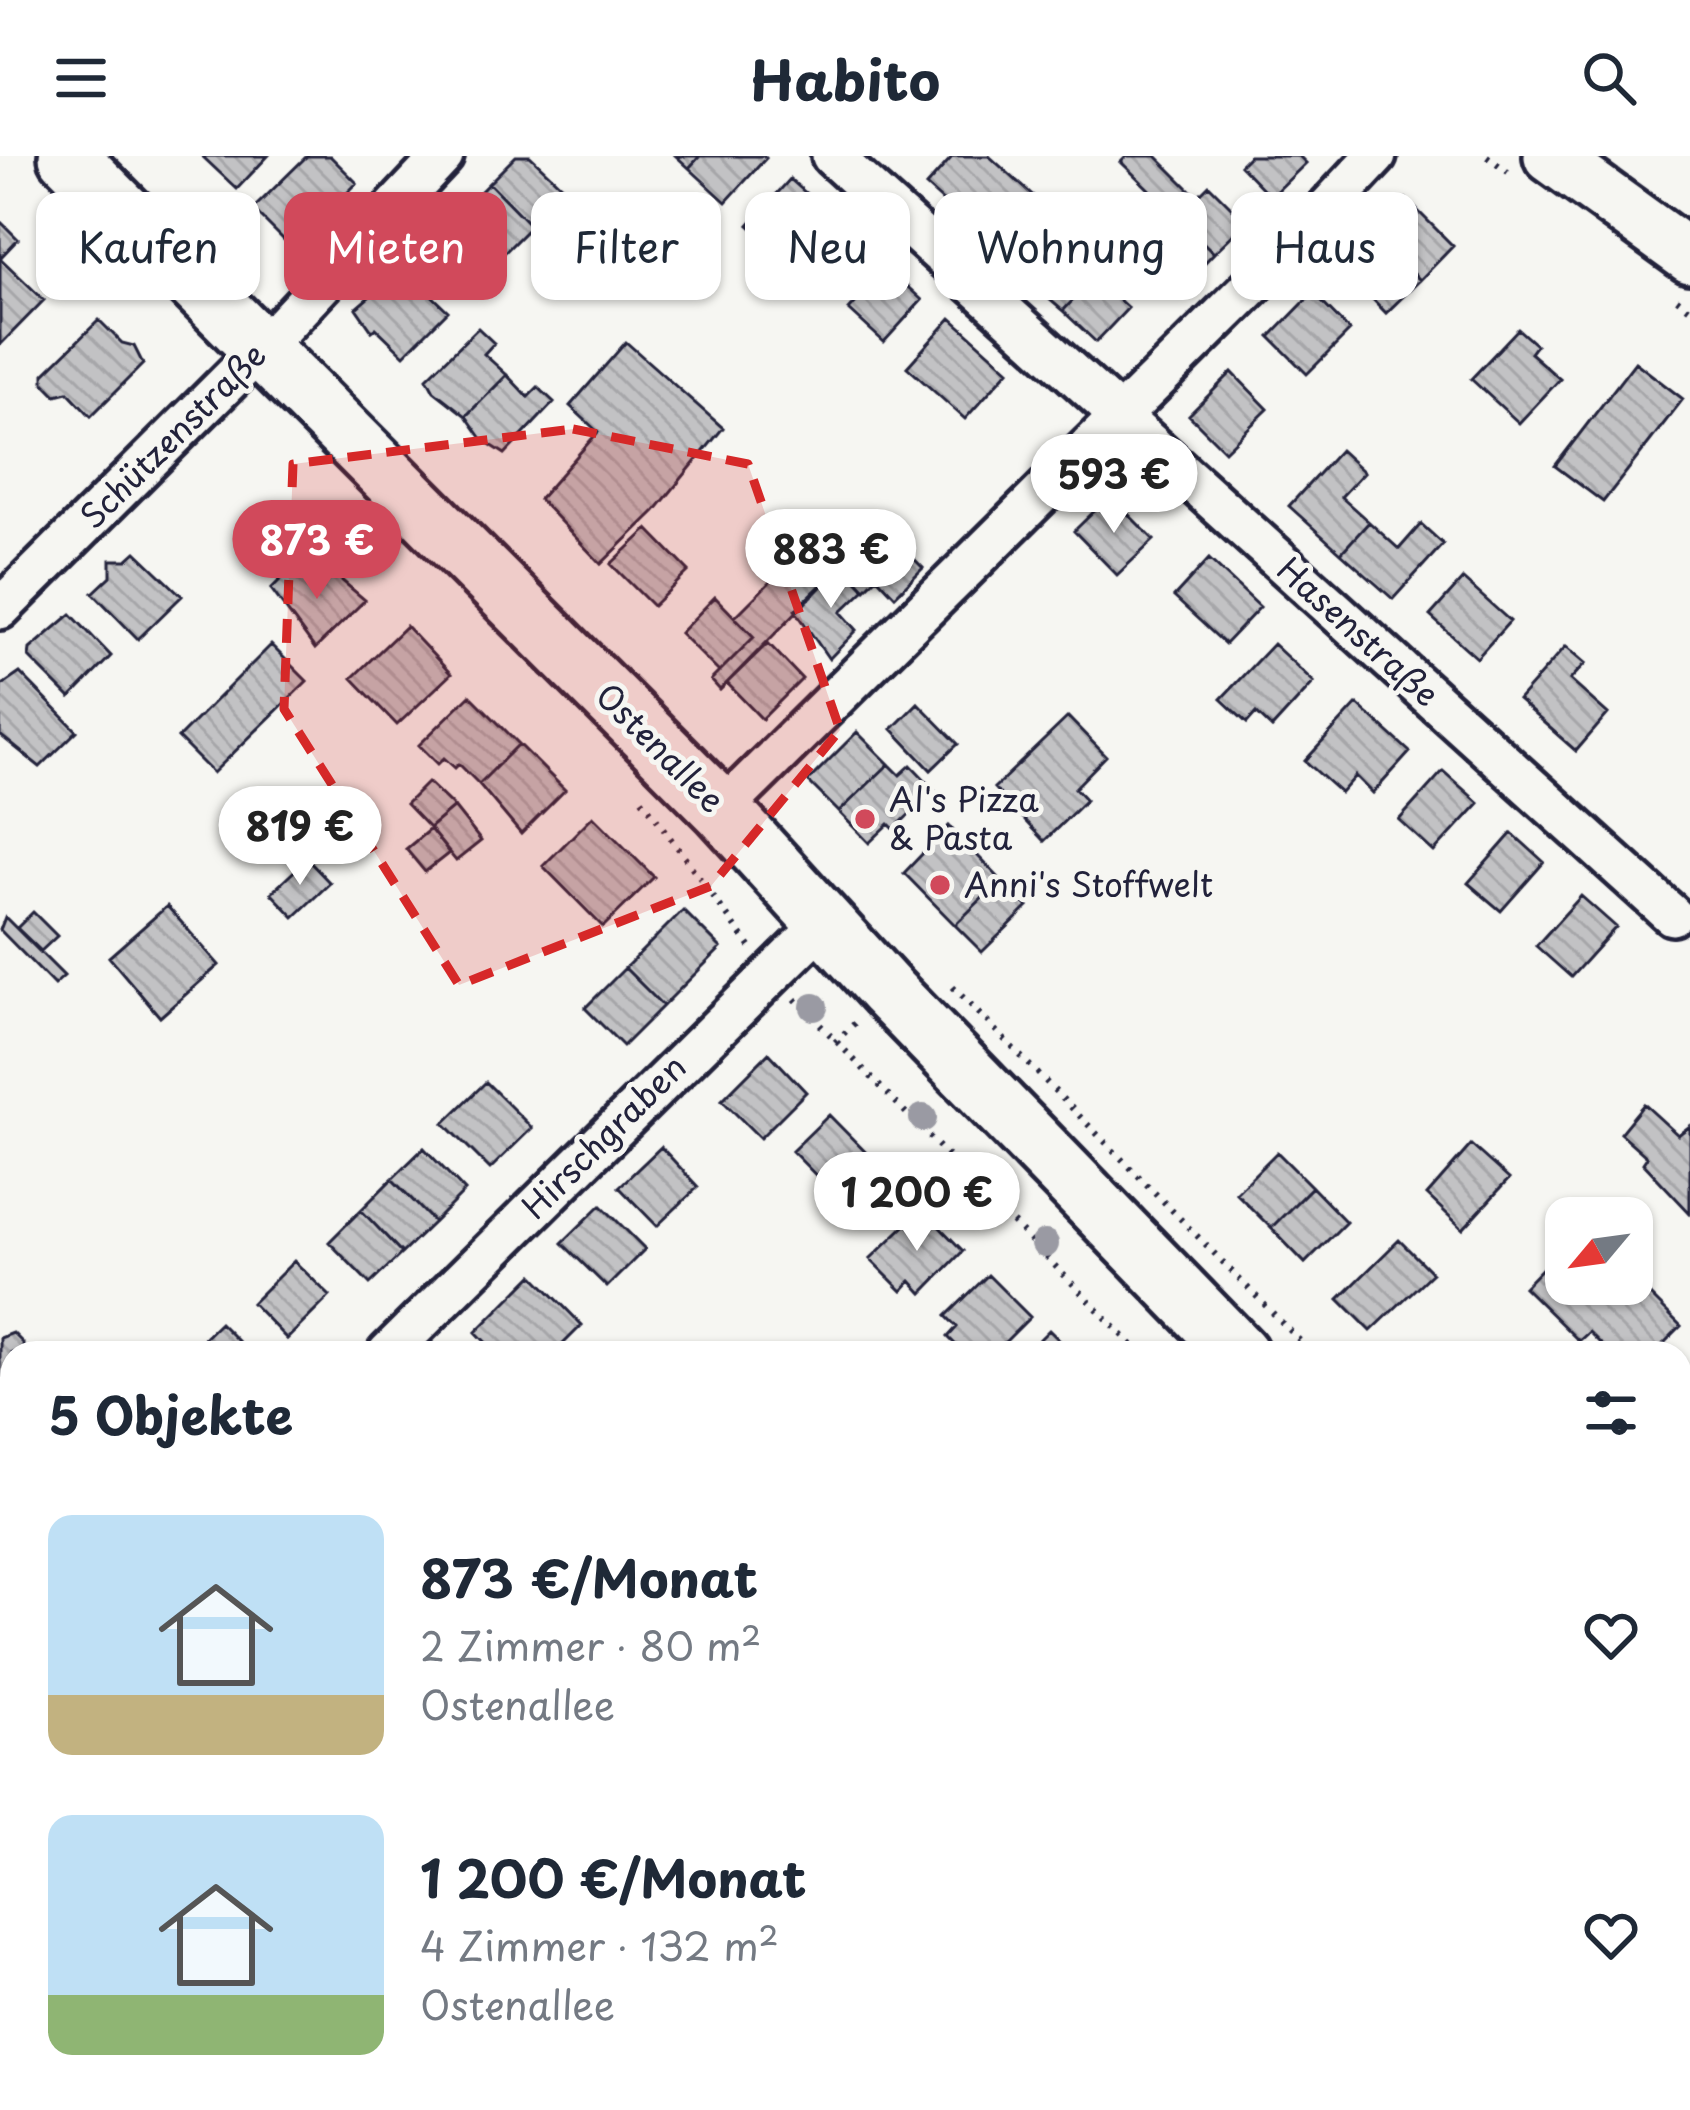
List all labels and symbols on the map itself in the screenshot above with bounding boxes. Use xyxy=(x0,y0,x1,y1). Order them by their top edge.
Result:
street label: Schützenstraße xyxy=(67,330,276,539)
pin: 593 € xyxy=(1030,434,1198,536)
pin: 873 € xyxy=(233,500,401,602)
pin: 883 € xyxy=(747,509,915,611)
street label: Hasenstraße xyxy=(1267,544,1452,717)
street label: Ostenallee xyxy=(585,671,737,823)
place label: Al's Pizza & Pasta xyxy=(889,773,1039,861)
pin: 819 € xyxy=(216,786,384,888)
marker: Al's Pizza & Pasta xyxy=(852,806,878,832)
place label: Anni's Stoffwelt xyxy=(964,858,1213,908)
marker: Anni's Stoffwelt xyxy=(927,872,953,898)
street label: Hirschgraben xyxy=(509,1042,696,1229)
pin: 1 200 € xyxy=(806,1152,1028,1254)
north arrow xyxy=(1545,1197,1653,1305)

